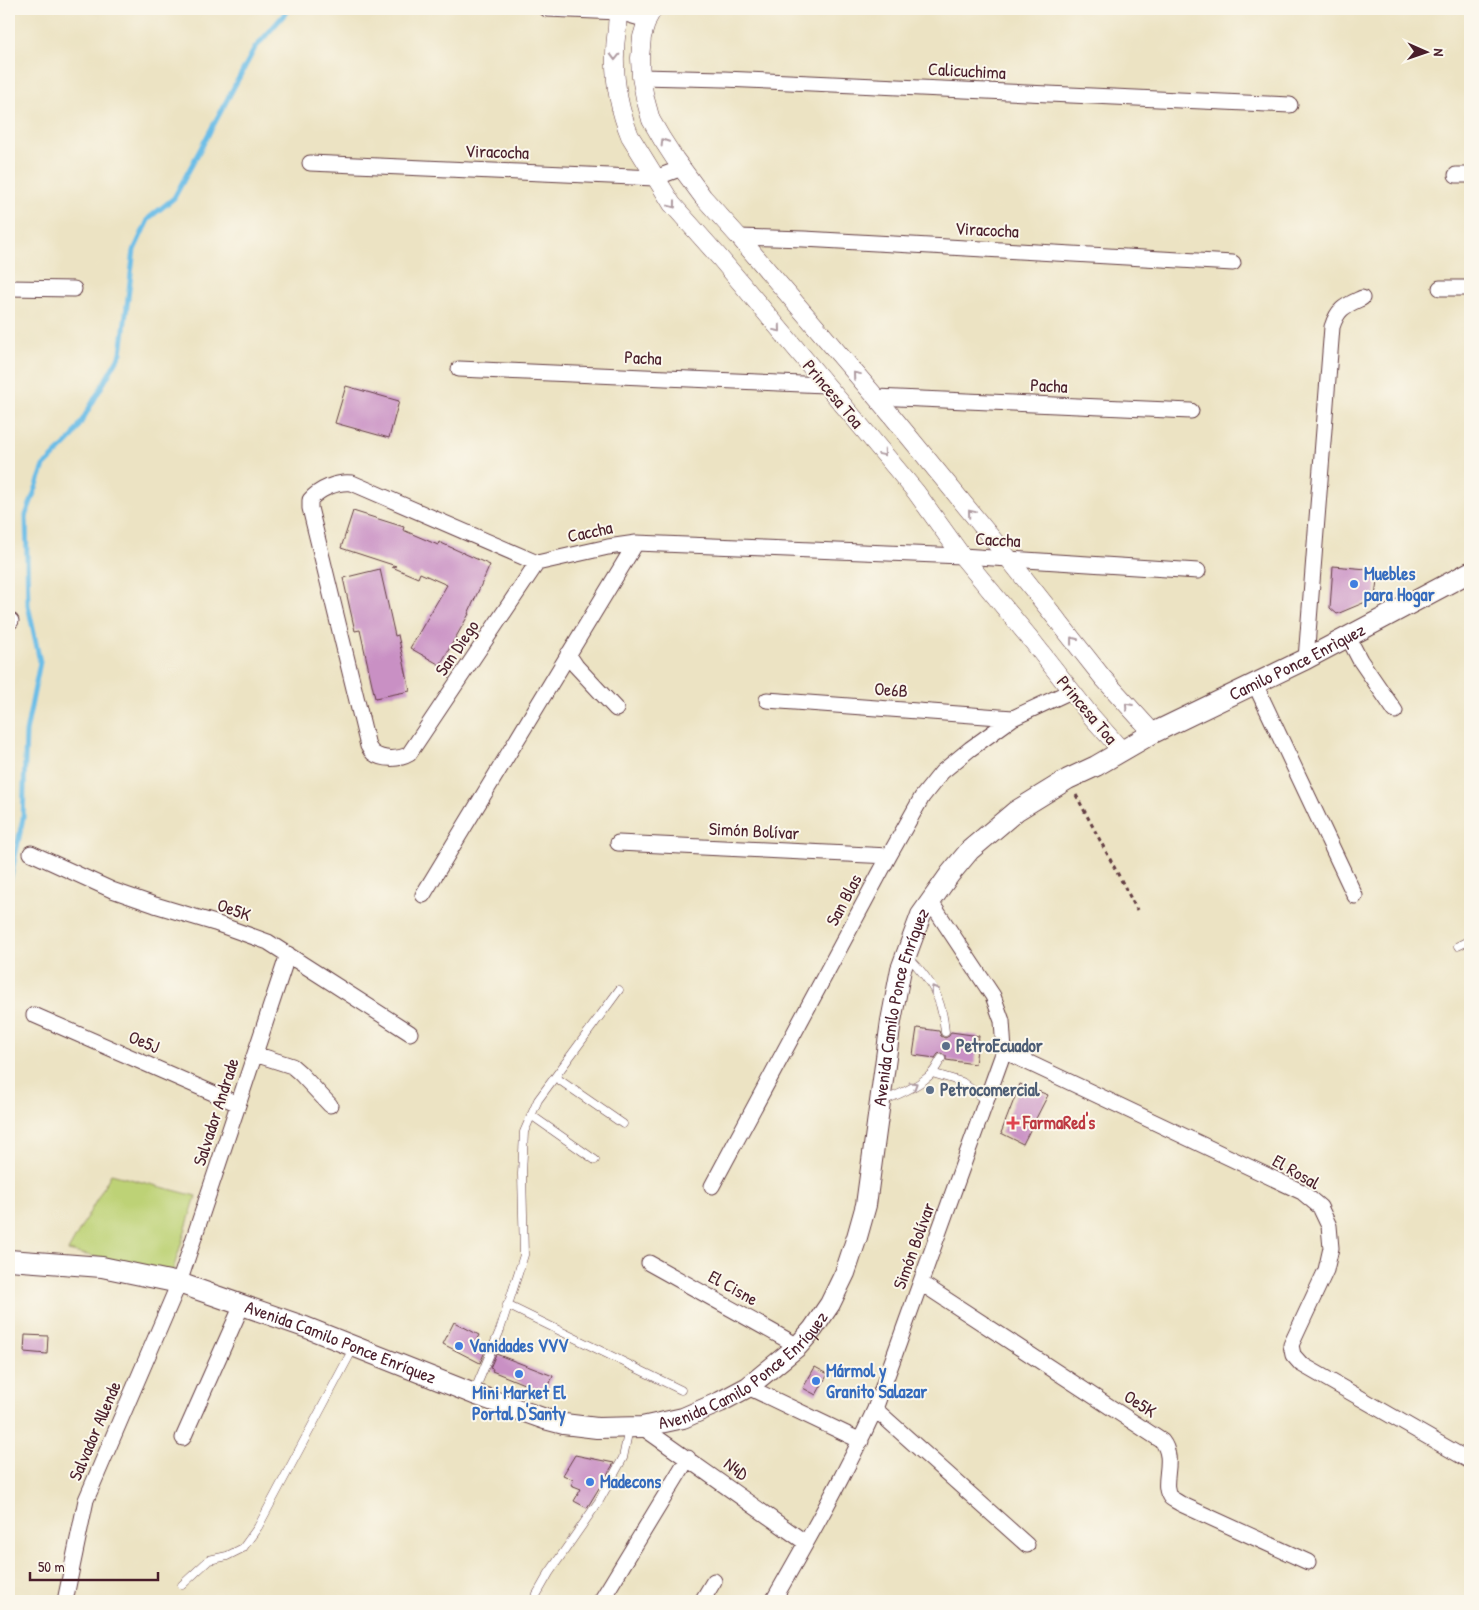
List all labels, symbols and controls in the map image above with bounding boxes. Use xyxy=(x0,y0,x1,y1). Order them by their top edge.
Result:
north arrow xyxy=(1402,28,1452,78)
text: N xyxy=(1430,48,1449,57)
one-way arrow xyxy=(610,54,620,61)
street label: Calicuchima xyxy=(928,56,1007,85)
street label: Viracocha xyxy=(465,138,529,165)
one-way arrow xyxy=(660,138,670,147)
one-way arrow xyxy=(667,199,676,209)
street label: Viracocha xyxy=(954,215,1020,244)
one-way arrow xyxy=(773,323,782,332)
street label: Pacha xyxy=(624,344,662,371)
street label: Princesa Toa xyxy=(797,354,870,433)
one-way arrow xyxy=(853,372,862,381)
street label: Pacha xyxy=(1030,372,1068,399)
one-way arrow xyxy=(877,448,886,457)
one-way arrow xyxy=(968,510,977,519)
street label: Caccha xyxy=(565,515,615,548)
street label: Caccha xyxy=(975,526,1021,553)
place label: Muebles para Hogar xyxy=(1364,561,1435,608)
marker: Muebles para Hogar xyxy=(1348,578,1360,590)
street label: San Diego xyxy=(429,615,484,681)
street label: Camilo Ponce Enrìquez xyxy=(1225,617,1370,706)
one-way arrow xyxy=(1070,637,1078,646)
street label: Princesa Toa xyxy=(1051,670,1124,749)
street label: Oe6B xyxy=(873,676,909,703)
one-way arrow xyxy=(1125,702,1134,711)
street label: Simón Bolívar xyxy=(708,816,800,845)
street label: San Blas xyxy=(819,869,868,930)
street label: Oe5K xyxy=(214,892,255,927)
street label: Avenida Camilo Ponce Enríquez xyxy=(867,902,935,1108)
one-way arrow xyxy=(930,985,940,994)
street label: Oe5J xyxy=(125,1024,164,1059)
place label: PetroEcuador xyxy=(956,1033,1043,1058)
marker: PetroEcuador xyxy=(940,1040,952,1052)
street label: Salvador Andrade xyxy=(186,1055,245,1169)
place label: Petrocomercial xyxy=(940,1077,1041,1102)
one-way arrow xyxy=(909,1082,918,1092)
marker: Petrocomercial xyxy=(924,1084,936,1096)
place label: FarmaRed's xyxy=(1022,1110,1095,1135)
marker: FarmaRed's xyxy=(1007,1117,1019,1129)
street label: El Rosal xyxy=(1268,1148,1325,1195)
street label: Simón Bolívar xyxy=(886,1199,941,1293)
street label: El Cisne xyxy=(704,1264,762,1311)
street label: Avenida Camilo Ponce Enríquez xyxy=(242,1294,440,1390)
street label: Avenida Camilo Ponce Enríquez xyxy=(656,1306,834,1435)
place label: Vanidades VVV xyxy=(469,1333,569,1358)
marker: Vanidades VVV xyxy=(453,1340,465,1352)
place label: Mármol y Granito Salazar xyxy=(826,1358,927,1404)
marker: Mini Market El Portal D'Santy xyxy=(513,1368,525,1380)
marker: Mármol y Granito Salazar xyxy=(810,1375,822,1387)
street label: Salvador Allende xyxy=(62,1377,127,1484)
place label: Mini Market El Portal D'Santy xyxy=(472,1380,567,1427)
street label: Oe5K xyxy=(1119,1384,1162,1424)
street label: N4D xyxy=(719,1451,754,1486)
place label: Madecons xyxy=(600,1469,661,1494)
marker: Madecons xyxy=(584,1476,596,1488)
scale bar xyxy=(30,1550,158,1582)
text: 50 m xyxy=(38,1556,65,1577)

